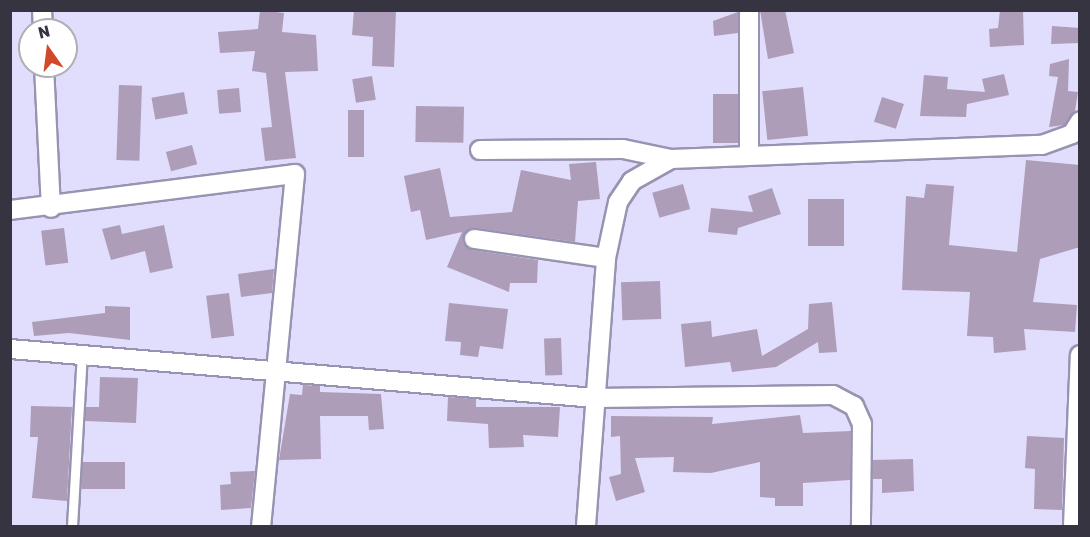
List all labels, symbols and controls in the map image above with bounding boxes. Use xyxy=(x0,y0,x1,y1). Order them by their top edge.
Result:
north arrow xyxy=(18,18,78,78)
text: N xyxy=(36,21,52,43)

